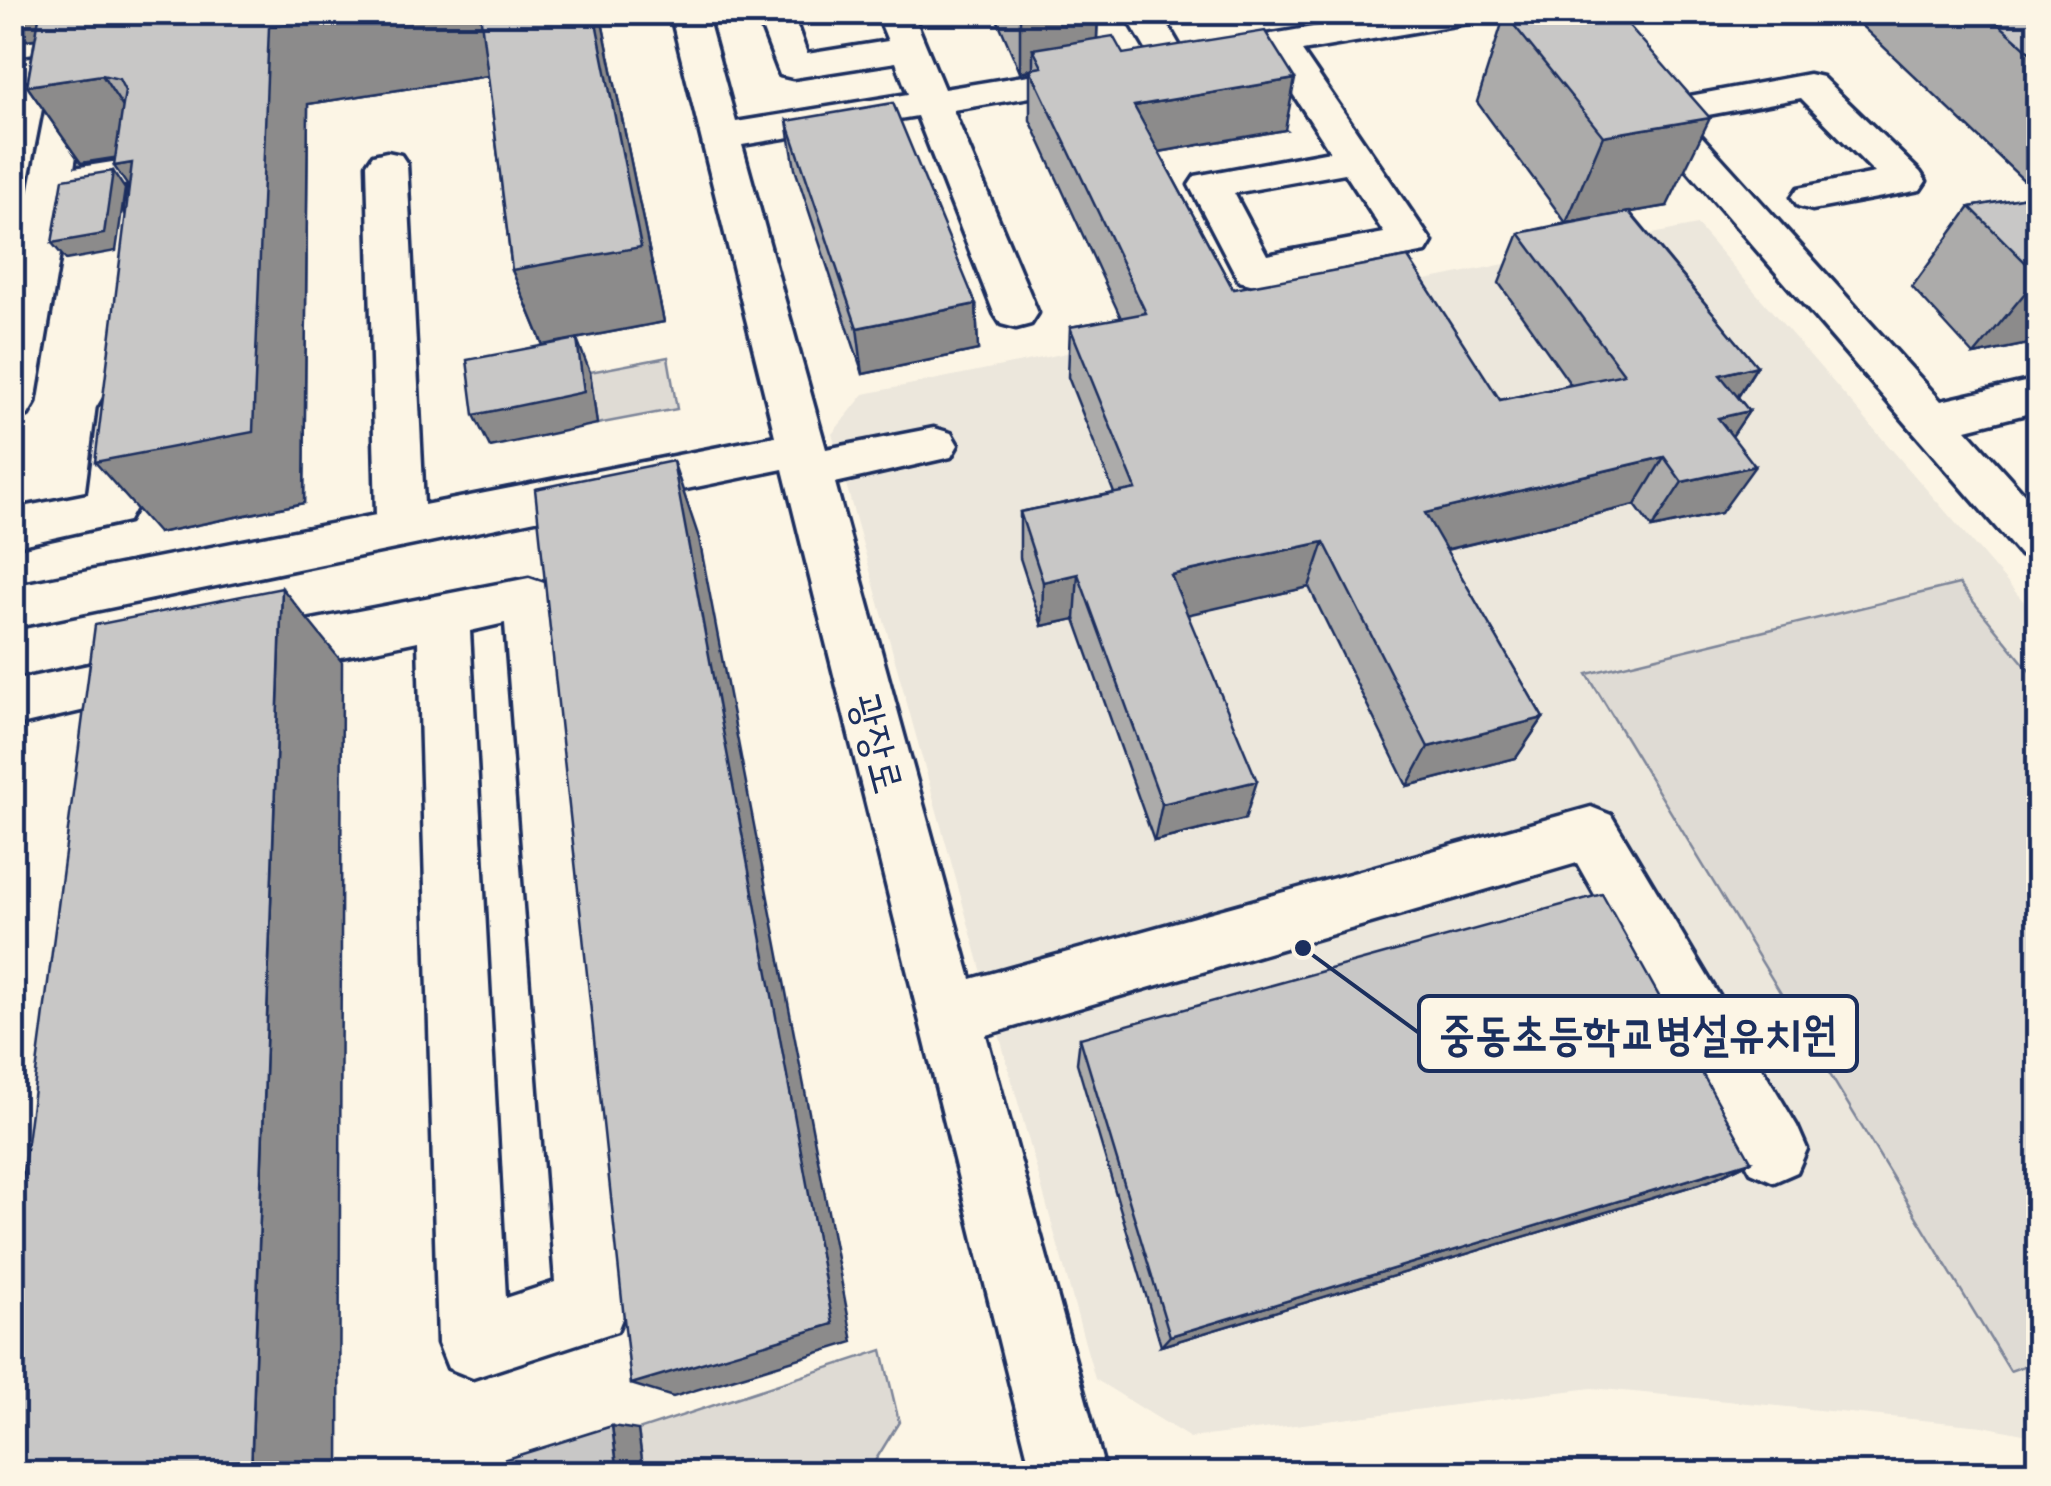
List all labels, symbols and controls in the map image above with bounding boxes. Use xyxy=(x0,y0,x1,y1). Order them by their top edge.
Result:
street label: 광장로 xyxy=(838,688,915,799)
callout: 중동초등학교병설유치원 xyxy=(1419,996,1857,1071)
text: 중동초등학교병설유치원 xyxy=(1439,1006,1837,1063)

